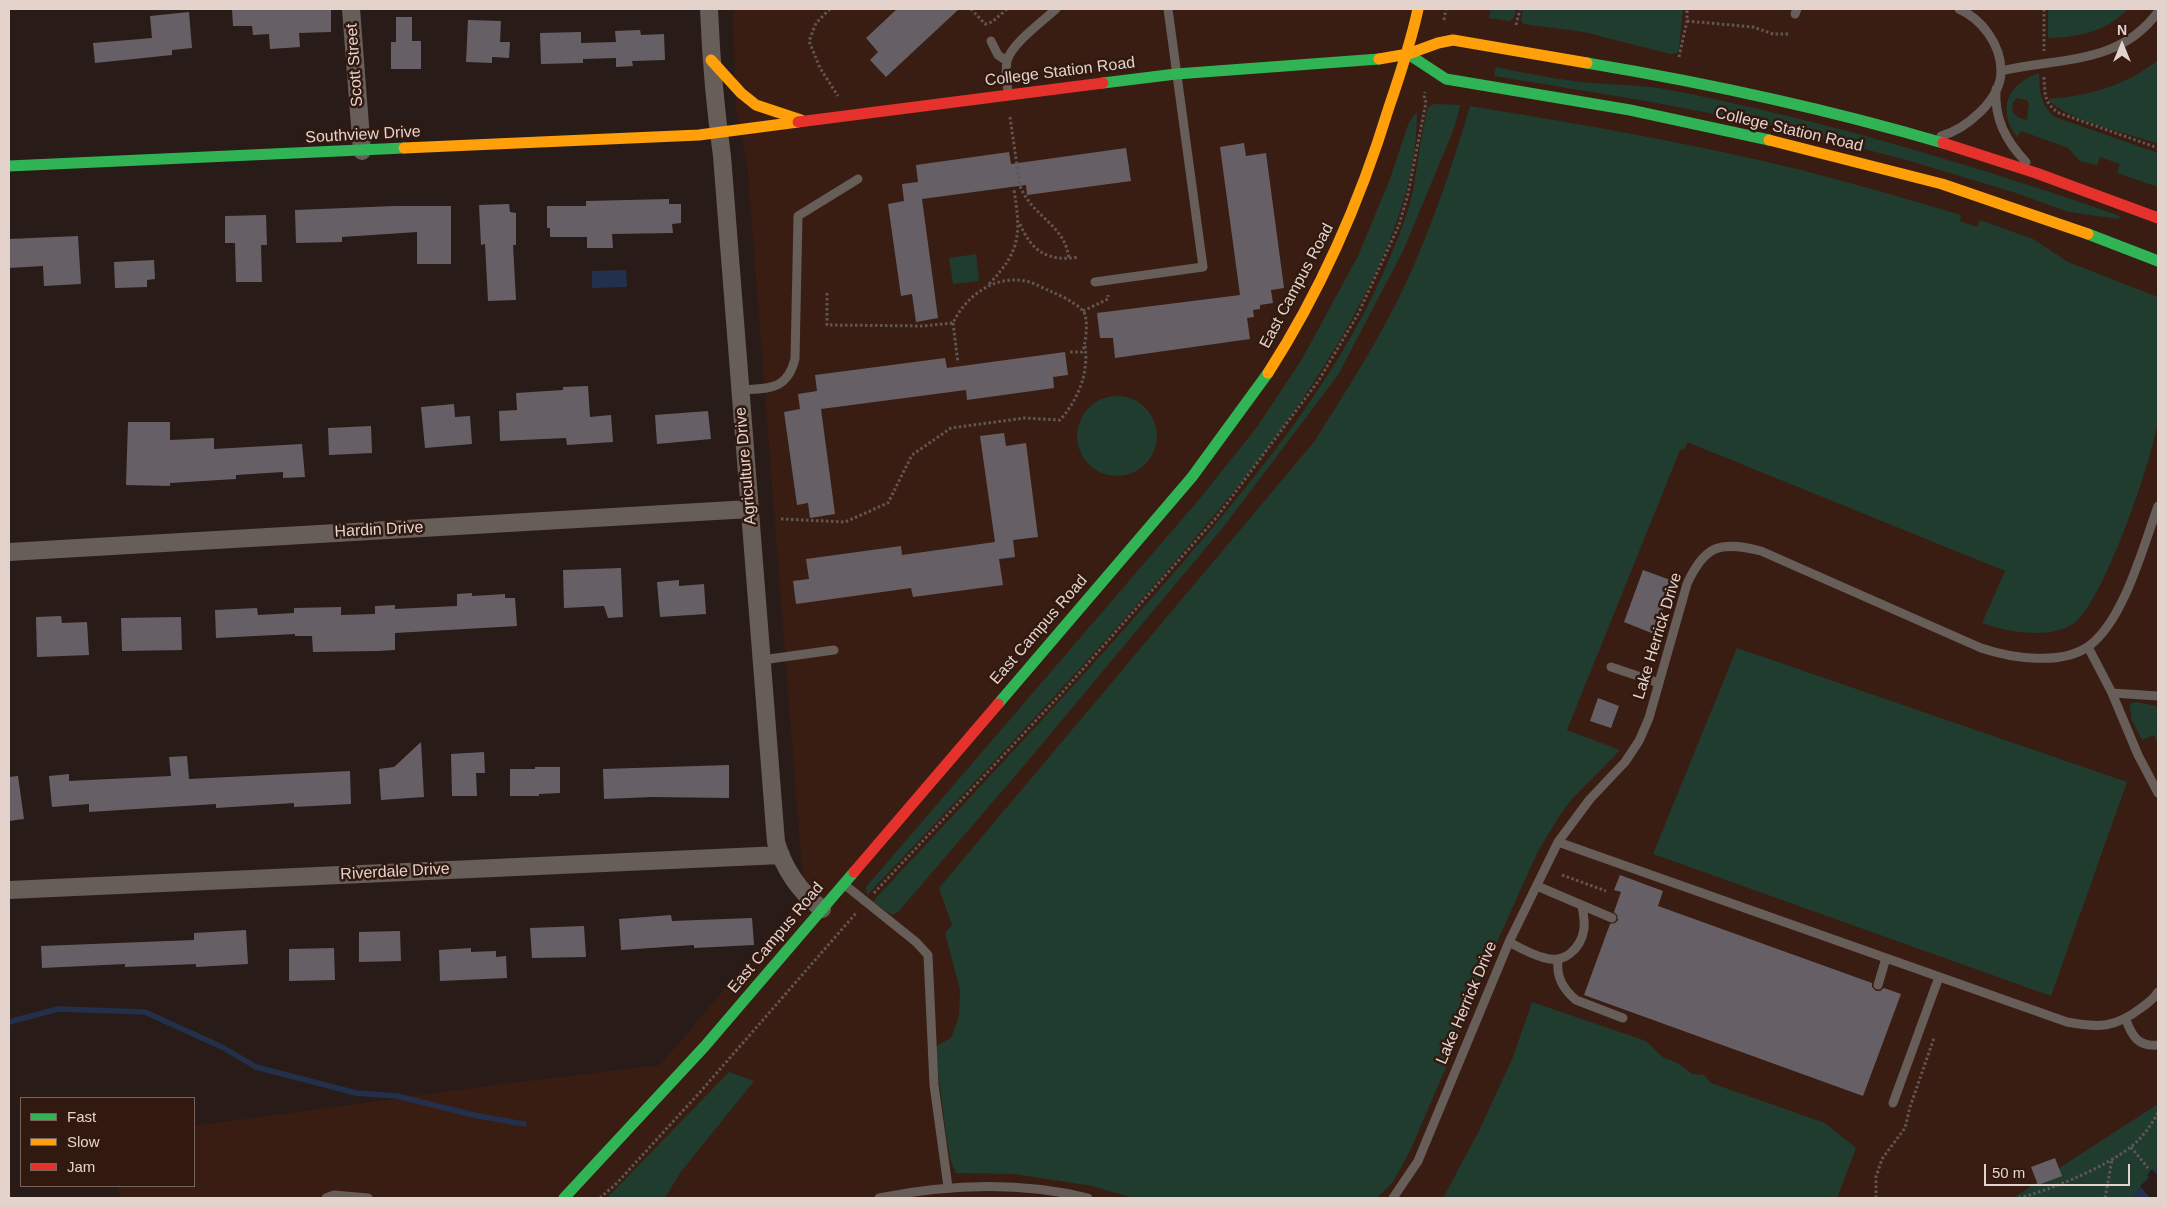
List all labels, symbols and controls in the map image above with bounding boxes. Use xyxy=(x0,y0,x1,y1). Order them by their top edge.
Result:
north arrow xyxy=(2097,20,2147,70)
text: N xyxy=(2117,22,2127,38)
street label: Scott Street xyxy=(343,23,367,107)
street label: College Station Road xyxy=(984,53,1136,91)
street label: College Station Road xyxy=(1713,104,1865,156)
street label: Southview Drive xyxy=(305,122,421,148)
street label: East Campus Road xyxy=(1256,220,1338,352)
street label: Agriculture Drive xyxy=(731,406,761,526)
street label: Hardin Drive xyxy=(334,518,424,542)
street label: Lake Herrick Drive xyxy=(1630,570,1686,702)
street label: East Campus Road xyxy=(986,571,1092,689)
street label: Riverdale Drive xyxy=(340,860,450,884)
street label: East Campus Road xyxy=(724,879,828,997)
street label: Lake Herrick Drive xyxy=(1432,939,1502,1067)
legend xyxy=(20,1097,195,1187)
text: Fast xyxy=(67,1108,96,1125)
text: Slow xyxy=(67,1133,100,1150)
scale bar xyxy=(1987,1154,2133,1186)
text: Jam xyxy=(67,1158,95,1175)
text: 50 m xyxy=(1992,1164,2025,1181)

